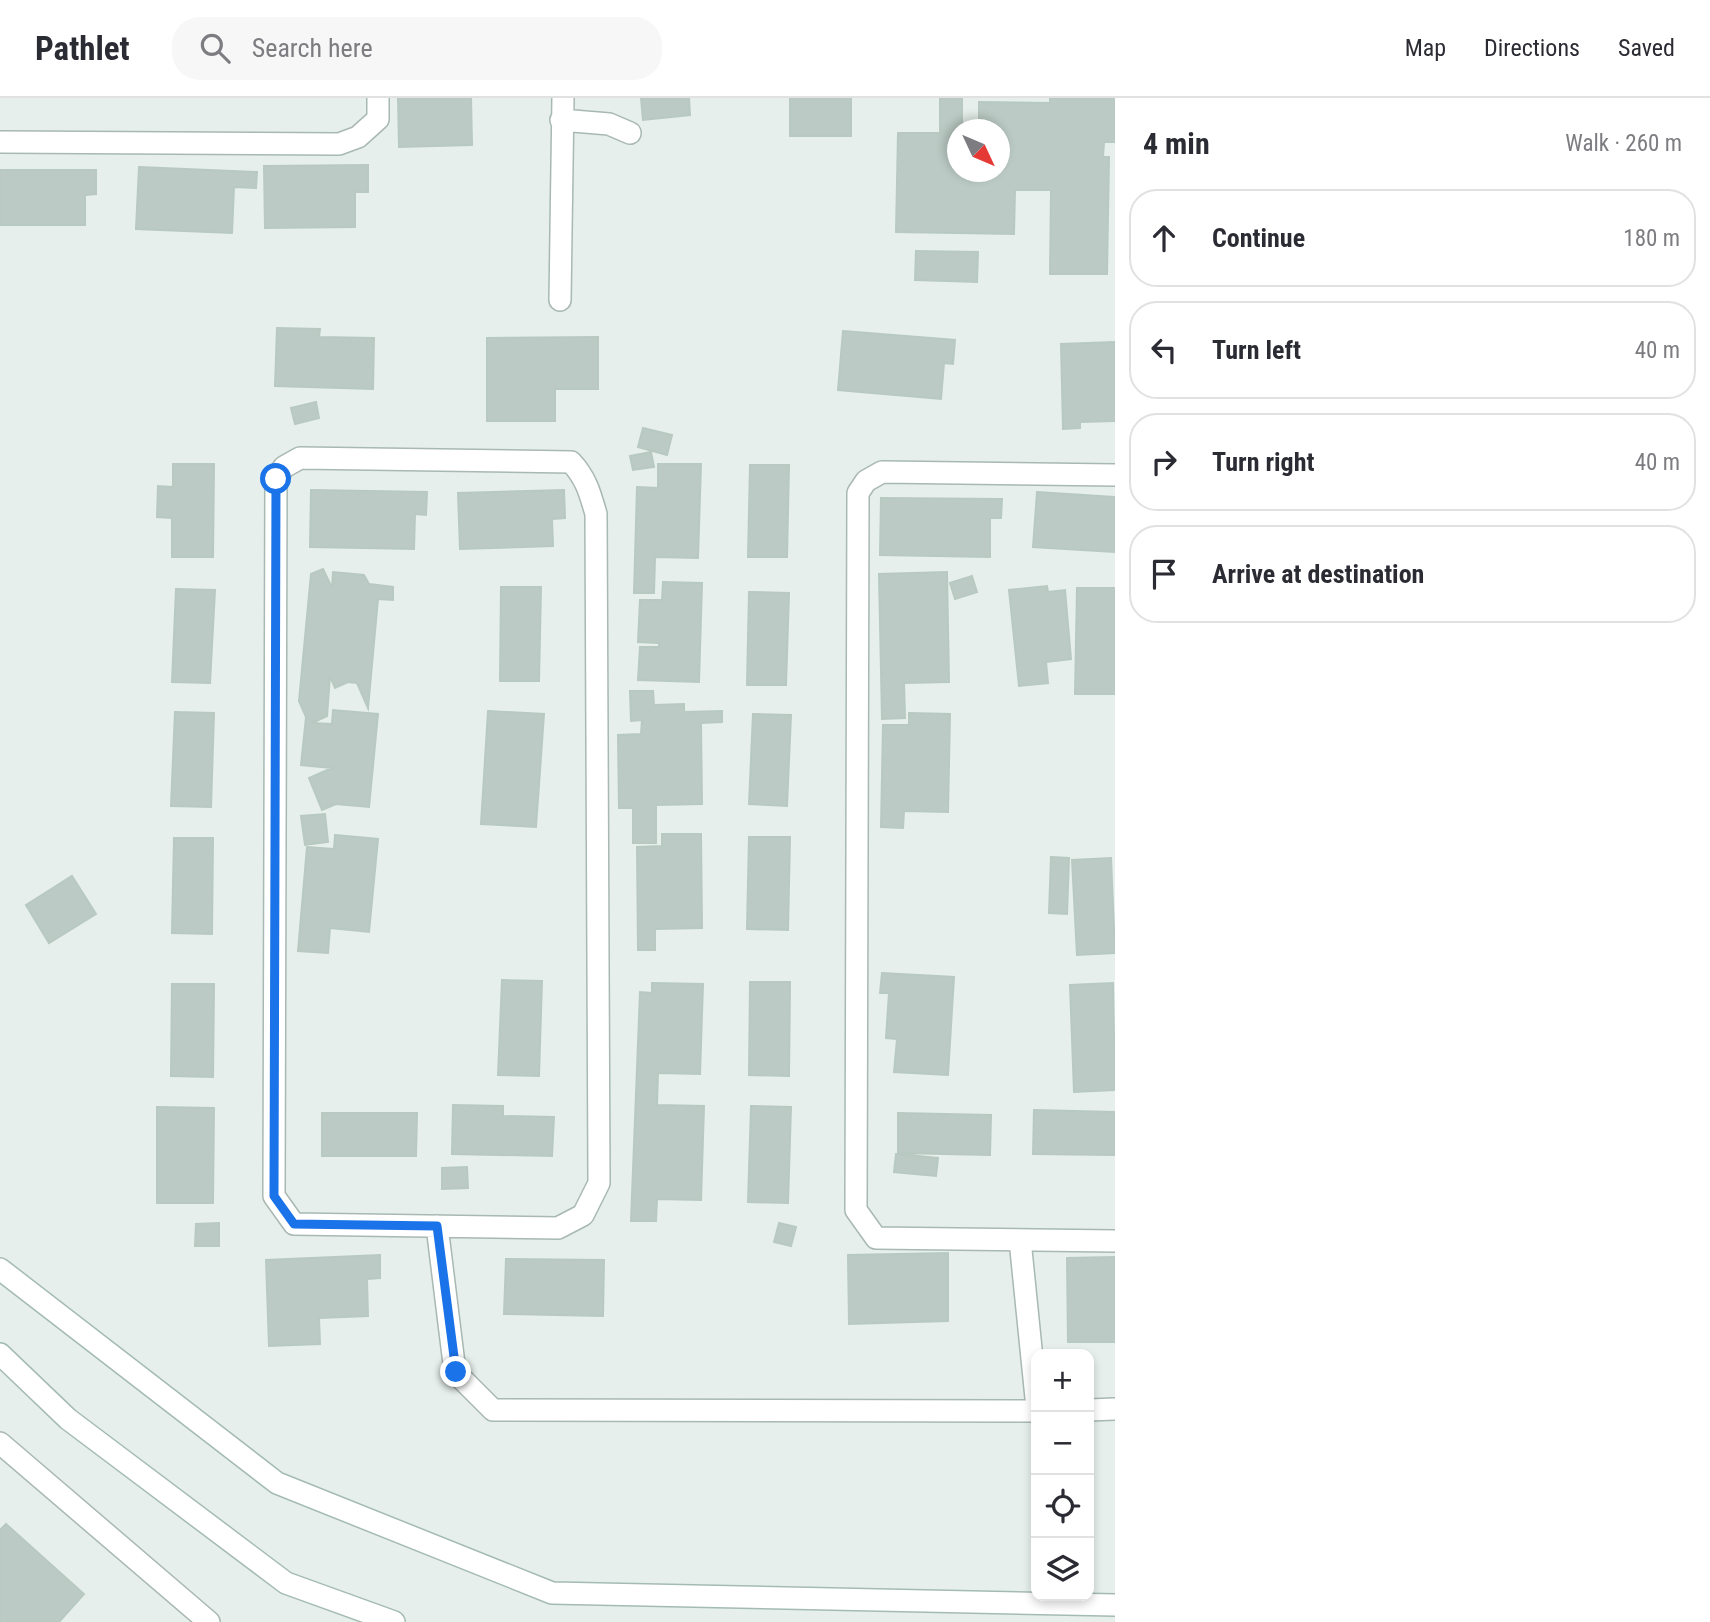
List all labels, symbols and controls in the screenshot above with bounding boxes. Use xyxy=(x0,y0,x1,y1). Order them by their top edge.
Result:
search box xyxy=(172,17,662,80)
text: Pathlet xyxy=(35,29,130,68)
icon: search xyxy=(196,29,234,67)
text: Search here xyxy=(252,33,373,63)
text: Map xyxy=(1405,34,1446,62)
text: Directions xyxy=(1484,34,1580,62)
text: Saved xyxy=(1618,34,1675,62)
north arrow xyxy=(947,119,1010,182)
text: 4 min xyxy=(1143,126,1210,161)
text: Walk · 260 m xyxy=(1565,130,1682,157)
icon: ahead xyxy=(1145,219,1183,257)
text: Continue xyxy=(1212,223,1305,253)
text: 180 m xyxy=(1623,225,1680,252)
icon: left xyxy=(1145,331,1183,369)
text: Turn left xyxy=(1212,335,1301,365)
text: 40 m xyxy=(1635,337,1680,364)
icon: right xyxy=(1145,443,1183,481)
text: Turn right xyxy=(1212,447,1314,477)
text: 40 m xyxy=(1635,449,1680,476)
route start xyxy=(260,463,291,494)
icon: arrive xyxy=(1145,555,1183,593)
text: Arrive at destination xyxy=(1212,559,1424,589)
map controls xyxy=(1031,1349,1094,1601)
button: + xyxy=(1031,1349,1094,1412)
route end xyxy=(440,1356,471,1387)
button: − xyxy=(1031,1412,1094,1475)
button: locate xyxy=(1031,1475,1094,1538)
button: layers xyxy=(1031,1538,1094,1601)

